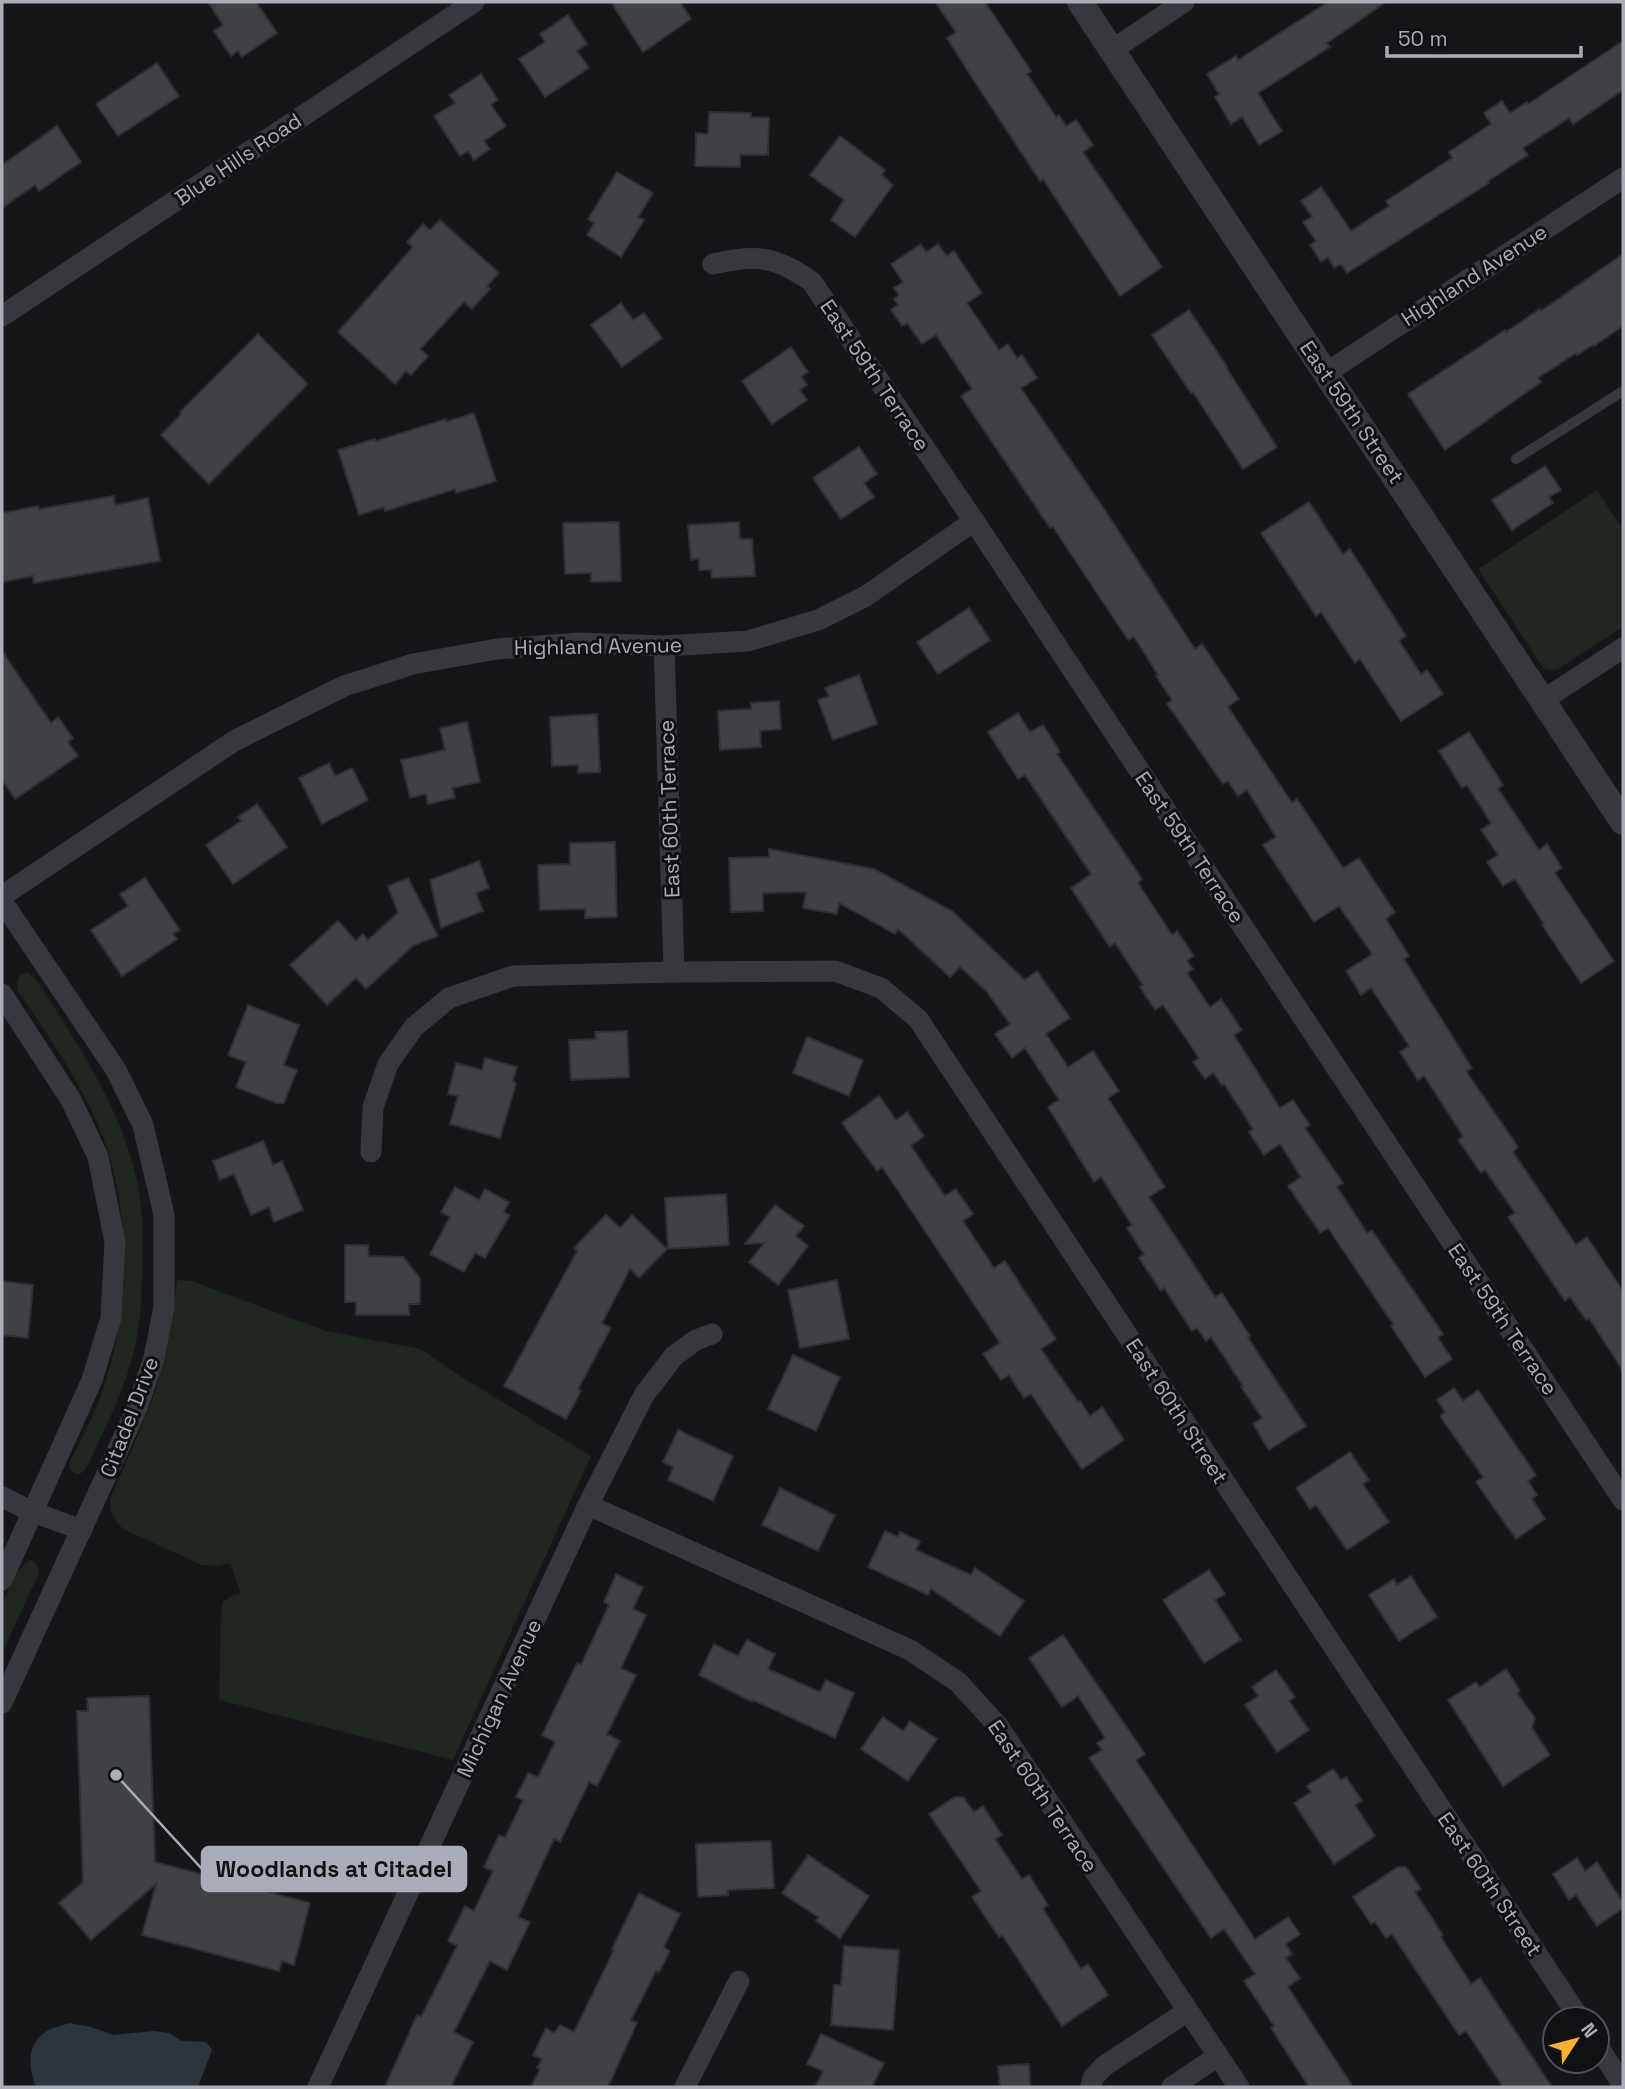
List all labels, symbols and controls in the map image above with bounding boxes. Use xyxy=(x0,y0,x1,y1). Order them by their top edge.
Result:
scale bar xyxy=(1387,14,1581,58)
text: 50 m xyxy=(1398,25,1448,52)
street label: Blue Hills Road xyxy=(170,107,306,211)
street label: Highland Avenue xyxy=(1396,218,1552,332)
street label: East 59th Terrace xyxy=(814,294,936,456)
street label: East 59th Street xyxy=(1294,335,1410,489)
street label: Highland Avenue xyxy=(514,631,682,661)
street label: East 60th Terrace xyxy=(652,719,686,899)
street label: East 59th Terrace xyxy=(1129,766,1251,928)
street label: East 59th Terrace xyxy=(1442,1238,1564,1400)
street label: East 60th Street xyxy=(1120,1333,1234,1489)
street label: Citadel Drive xyxy=(94,1353,164,1481)
street label: Michigan Avenue xyxy=(451,1615,547,1781)
street label: East 60th Terrace xyxy=(982,1715,1104,1877)
street label: East 60th Street xyxy=(1432,1807,1548,1961)
callout: Woodlands at Citadel xyxy=(202,1847,466,1891)
text: Woodlands at Citadel xyxy=(216,1854,452,1884)
north arrow xyxy=(1541,2005,1611,2075)
text: N xyxy=(1575,2018,1603,2043)

